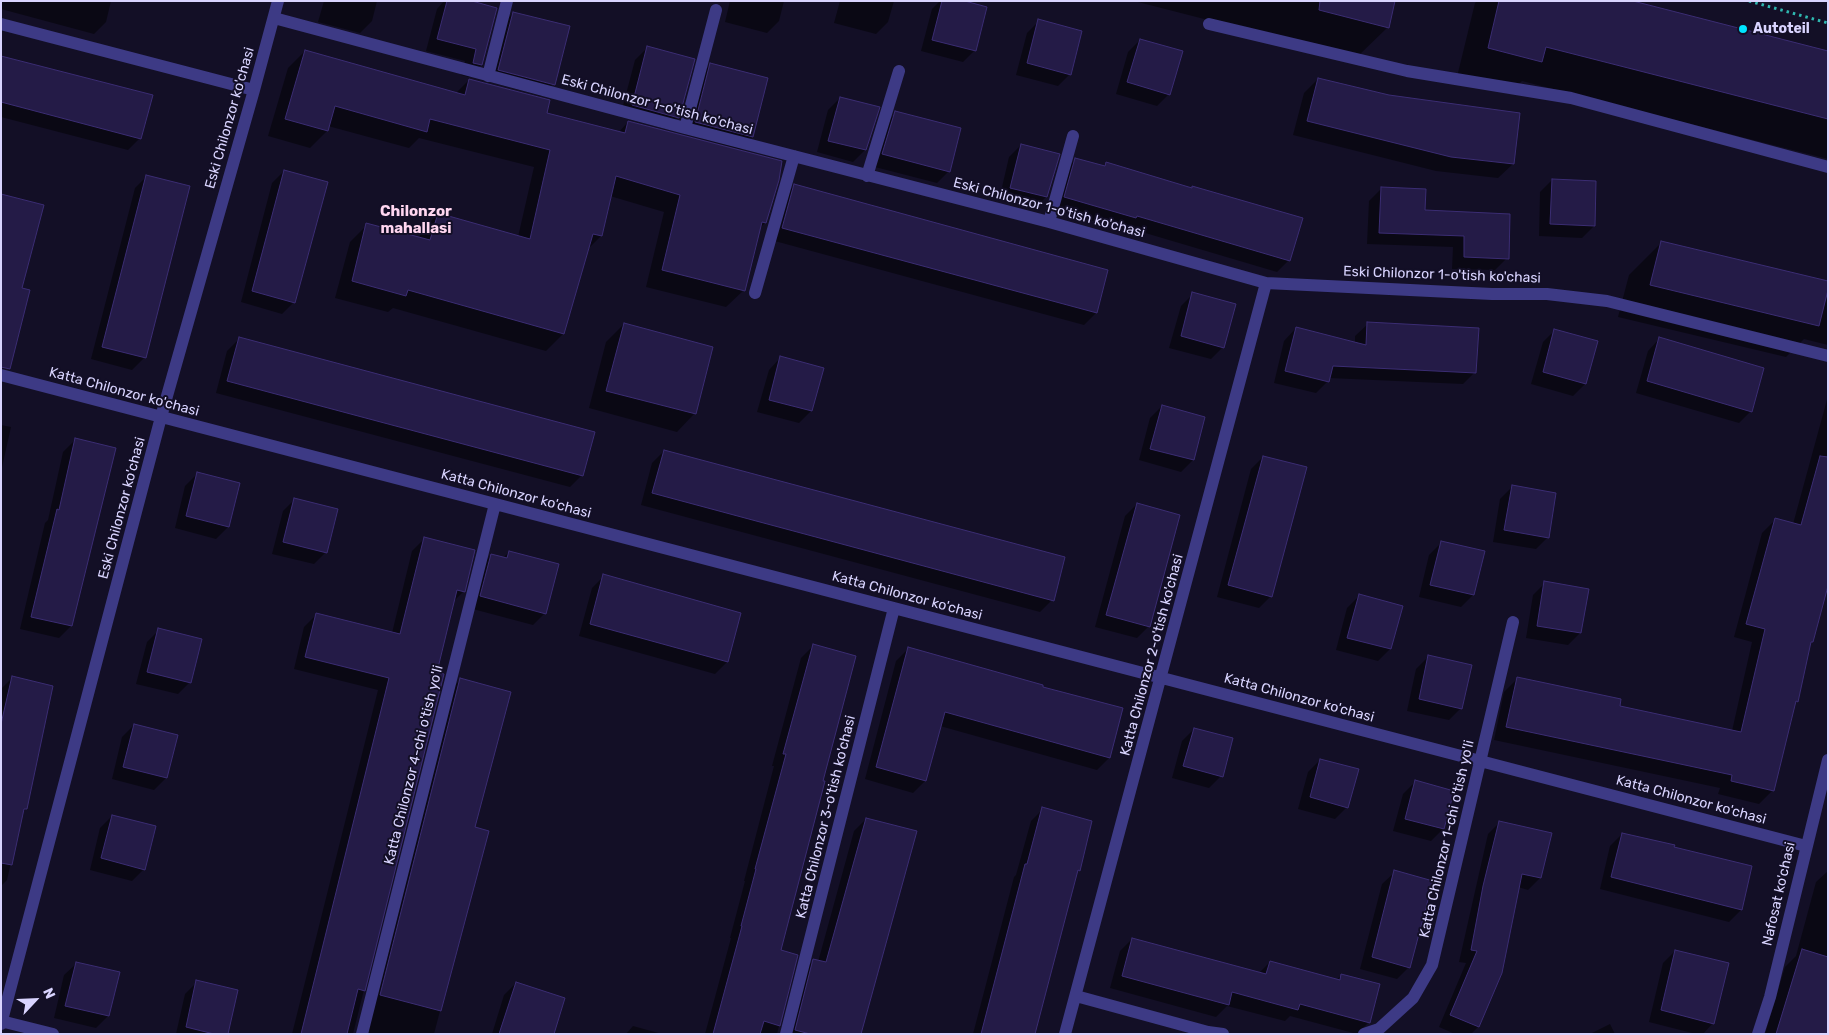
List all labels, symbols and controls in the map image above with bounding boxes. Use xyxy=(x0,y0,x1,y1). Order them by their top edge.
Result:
place label: Autoteil xyxy=(1753,21,1810,37)
marker: Autoteil xyxy=(1737,23,1749,35)
street label: Eski Chilonzor ko'chasi xyxy=(202,45,258,191)
street label: Eski Chilonzor 1-o'tish ko'chasi xyxy=(559,71,755,139)
street label: Eski Chilonzor 1-o'tish ko'chasi xyxy=(951,174,1147,242)
district label: Chilonzor mahallasi xyxy=(380,203,452,238)
street label: Eski Chilonzor 1-o'tish ko'chasi xyxy=(1343,263,1541,287)
street label: Katta Chilonzor ko'chasi xyxy=(47,364,201,420)
street label: Eski Chilonzor ko'chasi xyxy=(95,435,149,581)
street label: Katta Chilonzor ko'chasi xyxy=(439,466,593,522)
street label: Katta Chilonzor 2-o'tish ko'chasi xyxy=(1117,552,1187,758)
street label: Katta Chilonzor ko'chasi xyxy=(830,568,984,624)
street label: Katta Chilonzor 4-chi o'tish yo'li xyxy=(381,663,447,867)
street label: Katta Chilonzor ko'chasi xyxy=(1222,670,1376,726)
street label: Katta Chilonzor 3-o'tish ko'chasi xyxy=(793,714,859,920)
street label: Katta Chilonzor 1-chi o'tish yo'li xyxy=(1416,738,1478,940)
street label: Katta Chilonzor ko'chasi xyxy=(1614,772,1768,828)
street label: Nafosat ko'chasi xyxy=(1759,840,1799,948)
north arrow xyxy=(10,975,60,1025)
text: N xyxy=(39,985,59,1002)

